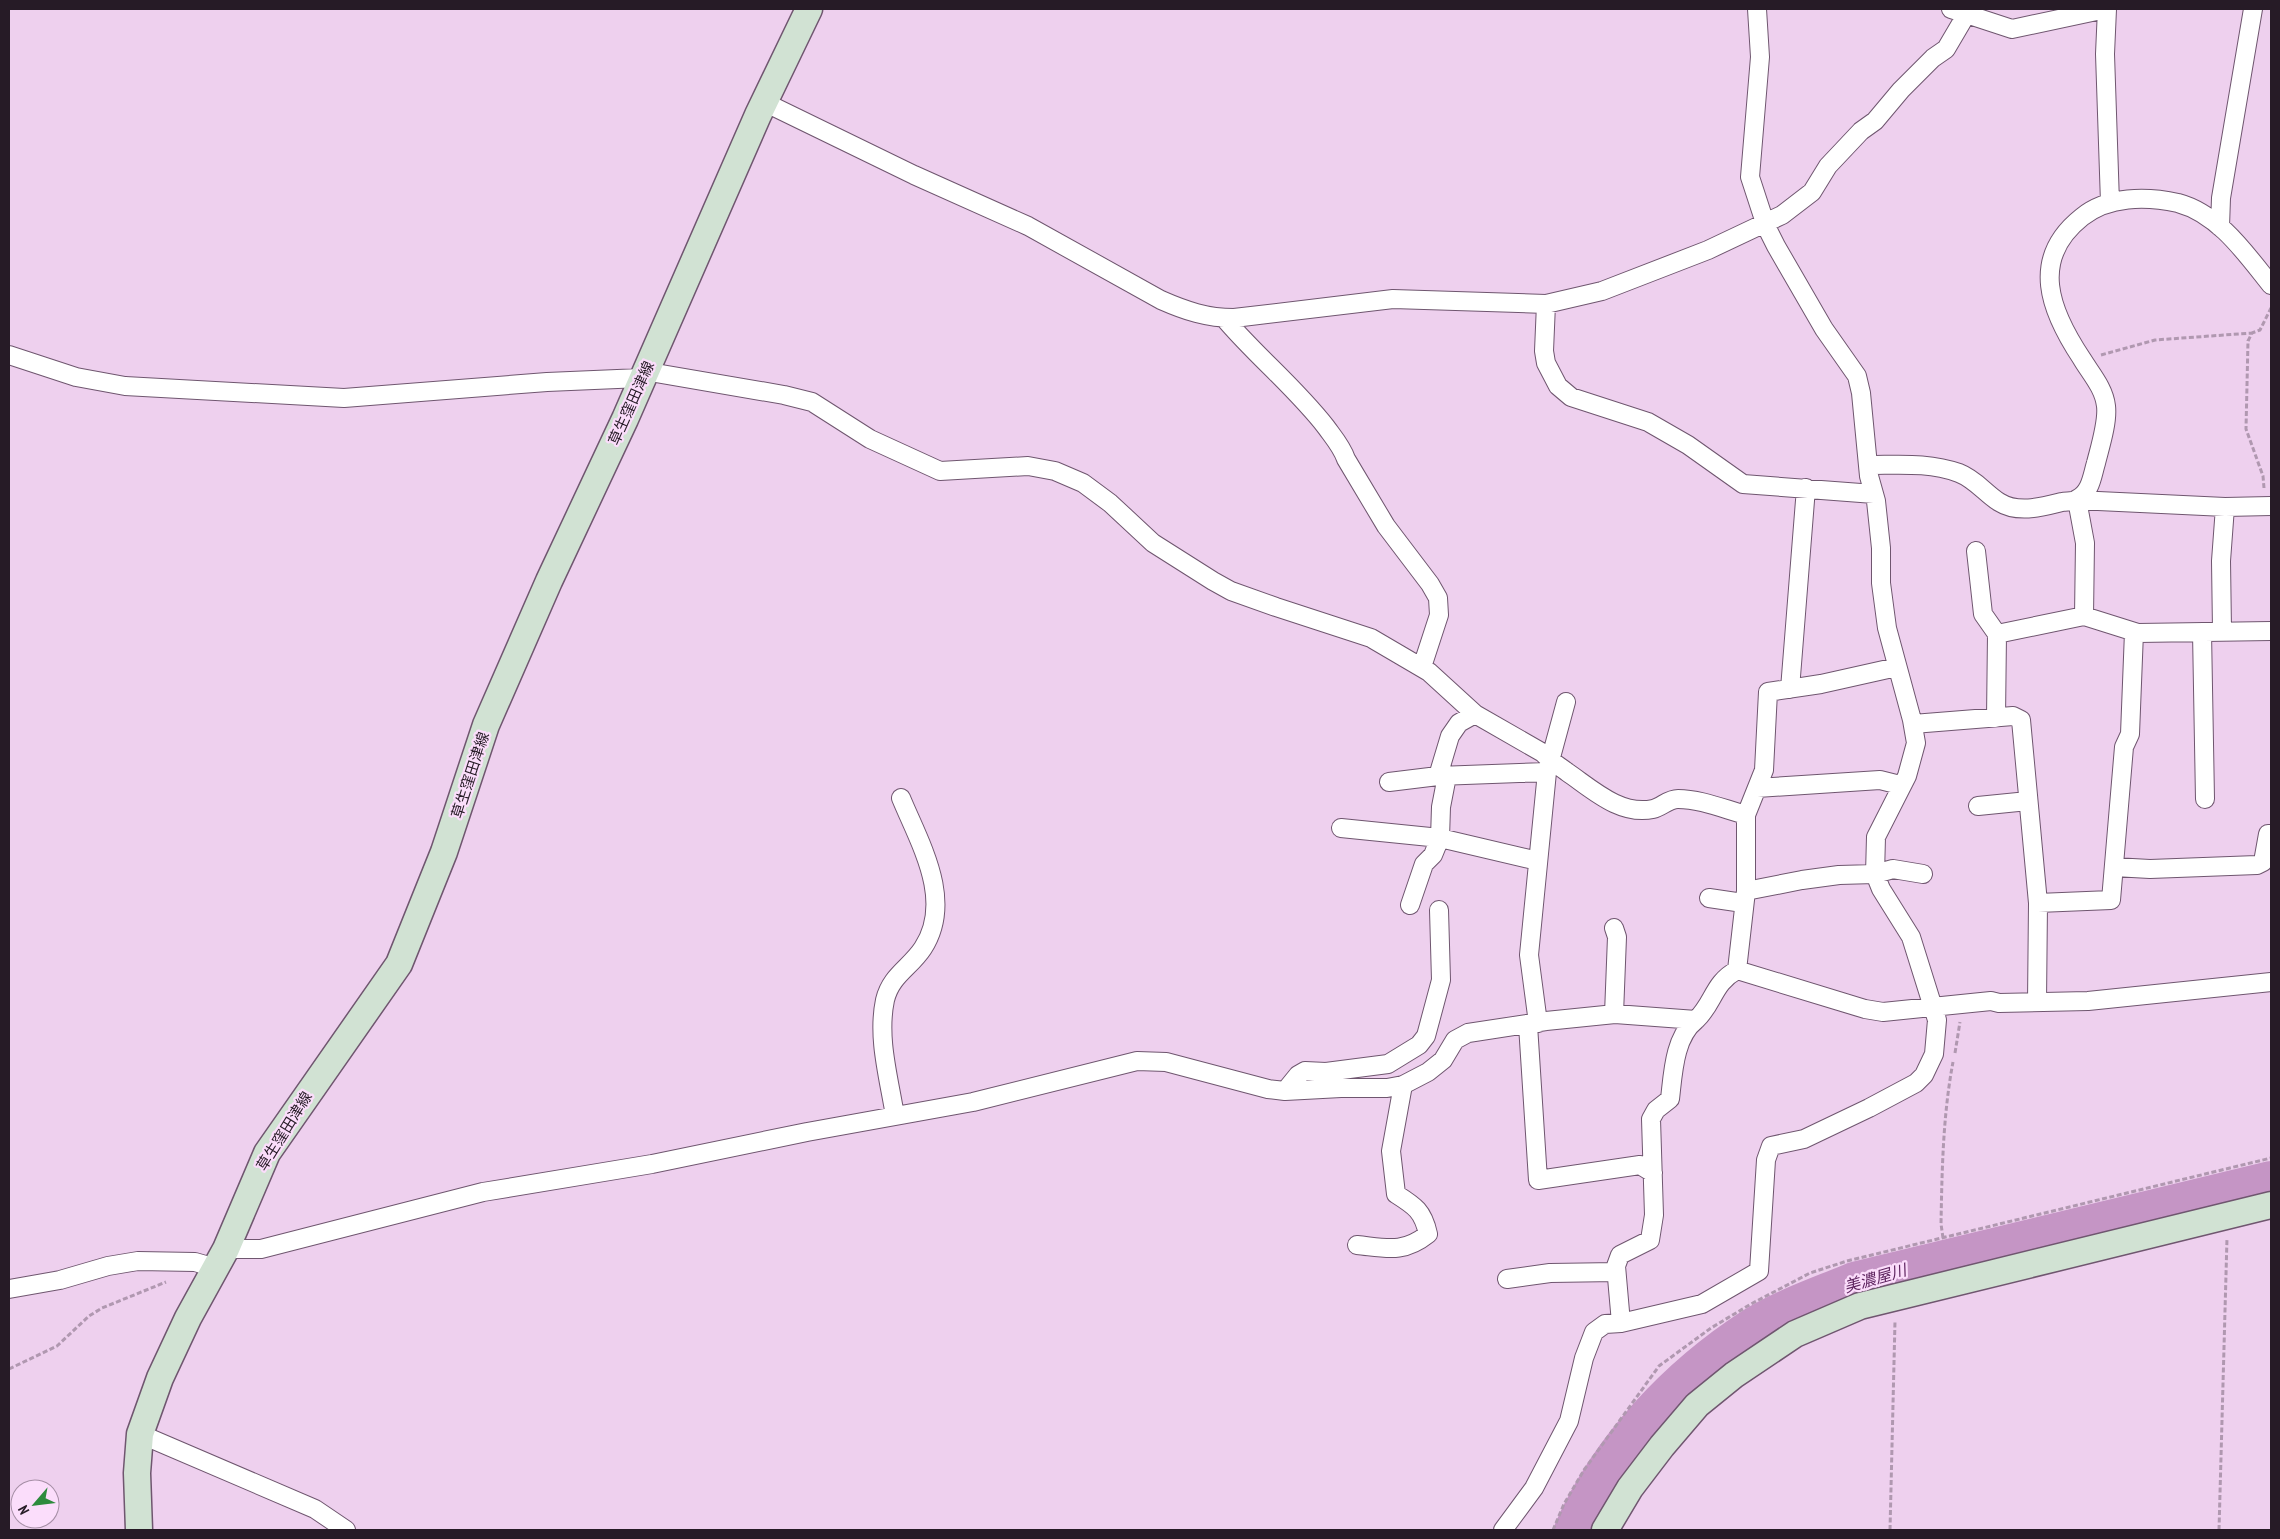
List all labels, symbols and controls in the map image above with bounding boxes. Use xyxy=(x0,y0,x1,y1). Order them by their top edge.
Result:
street label: 草生窪田津線 xyxy=(604,358,658,448)
street label: 草生窪田津線 xyxy=(447,729,493,821)
street label: 草生窪田津線 xyxy=(252,1088,316,1174)
water label: 美濃屋川 xyxy=(1841,1259,1910,1296)
north arrow xyxy=(10,1479,60,1529)
text: N xyxy=(14,1503,33,1518)

